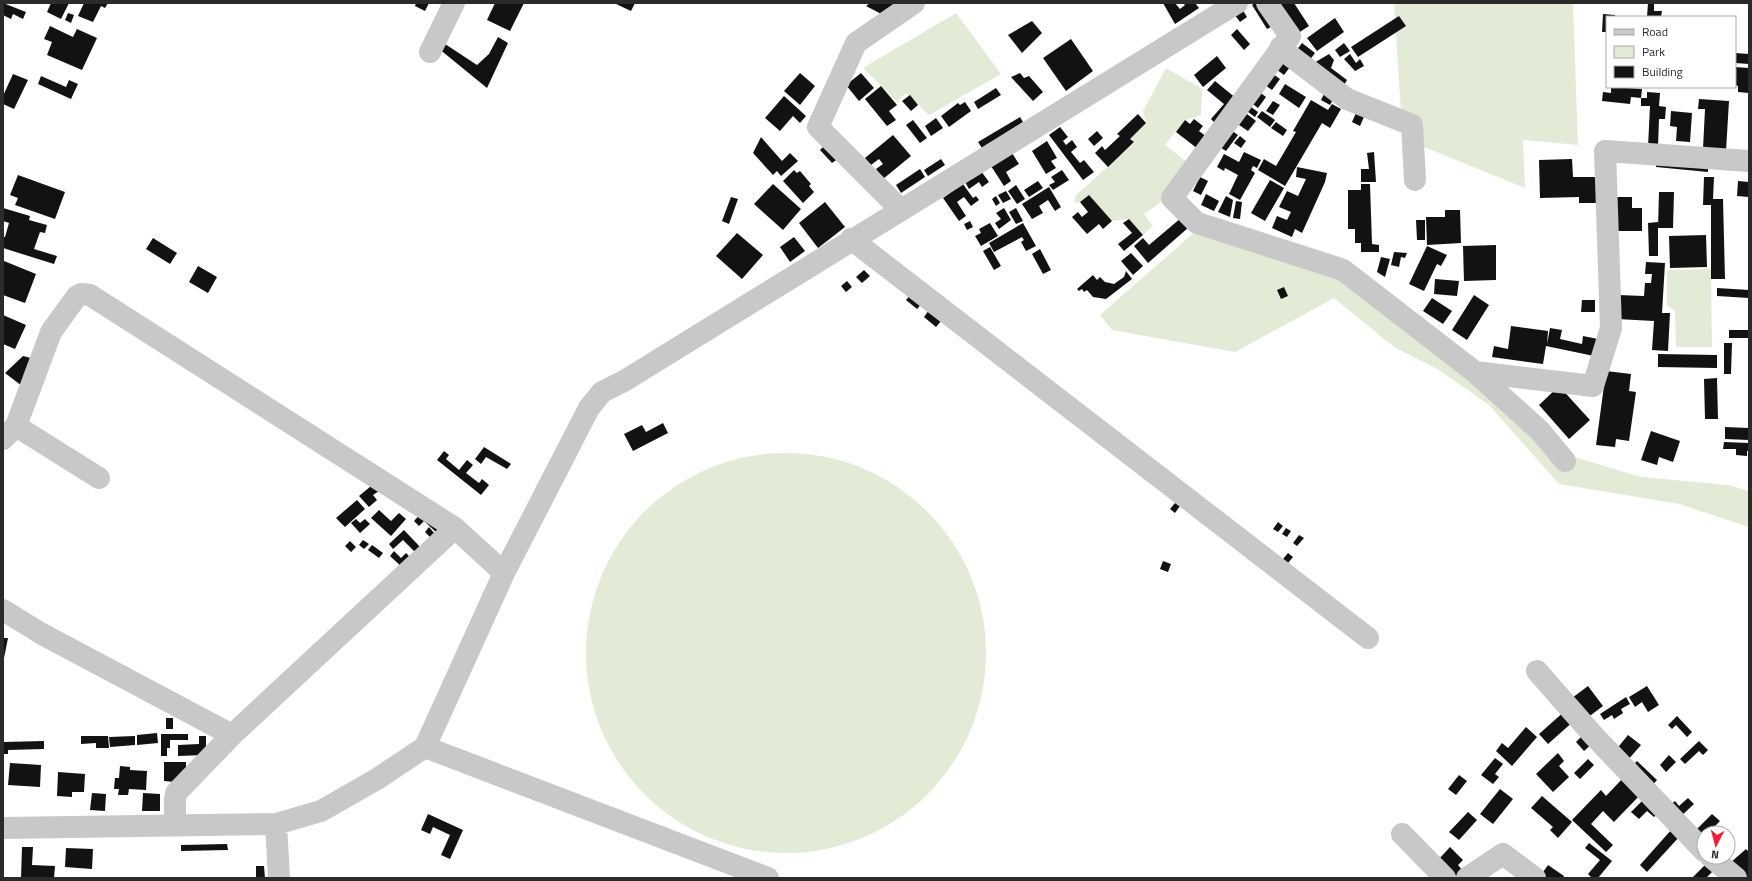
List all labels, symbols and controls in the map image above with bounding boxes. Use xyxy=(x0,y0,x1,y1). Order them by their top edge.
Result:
legend xyxy=(1606,16,1736,88)
text: Road xyxy=(1642,22,1668,41)
text: Park xyxy=(1642,42,1665,61)
text: Building xyxy=(1642,62,1683,81)
north arrow xyxy=(1696,825,1736,865)
text: N xyxy=(1710,847,1720,863)

